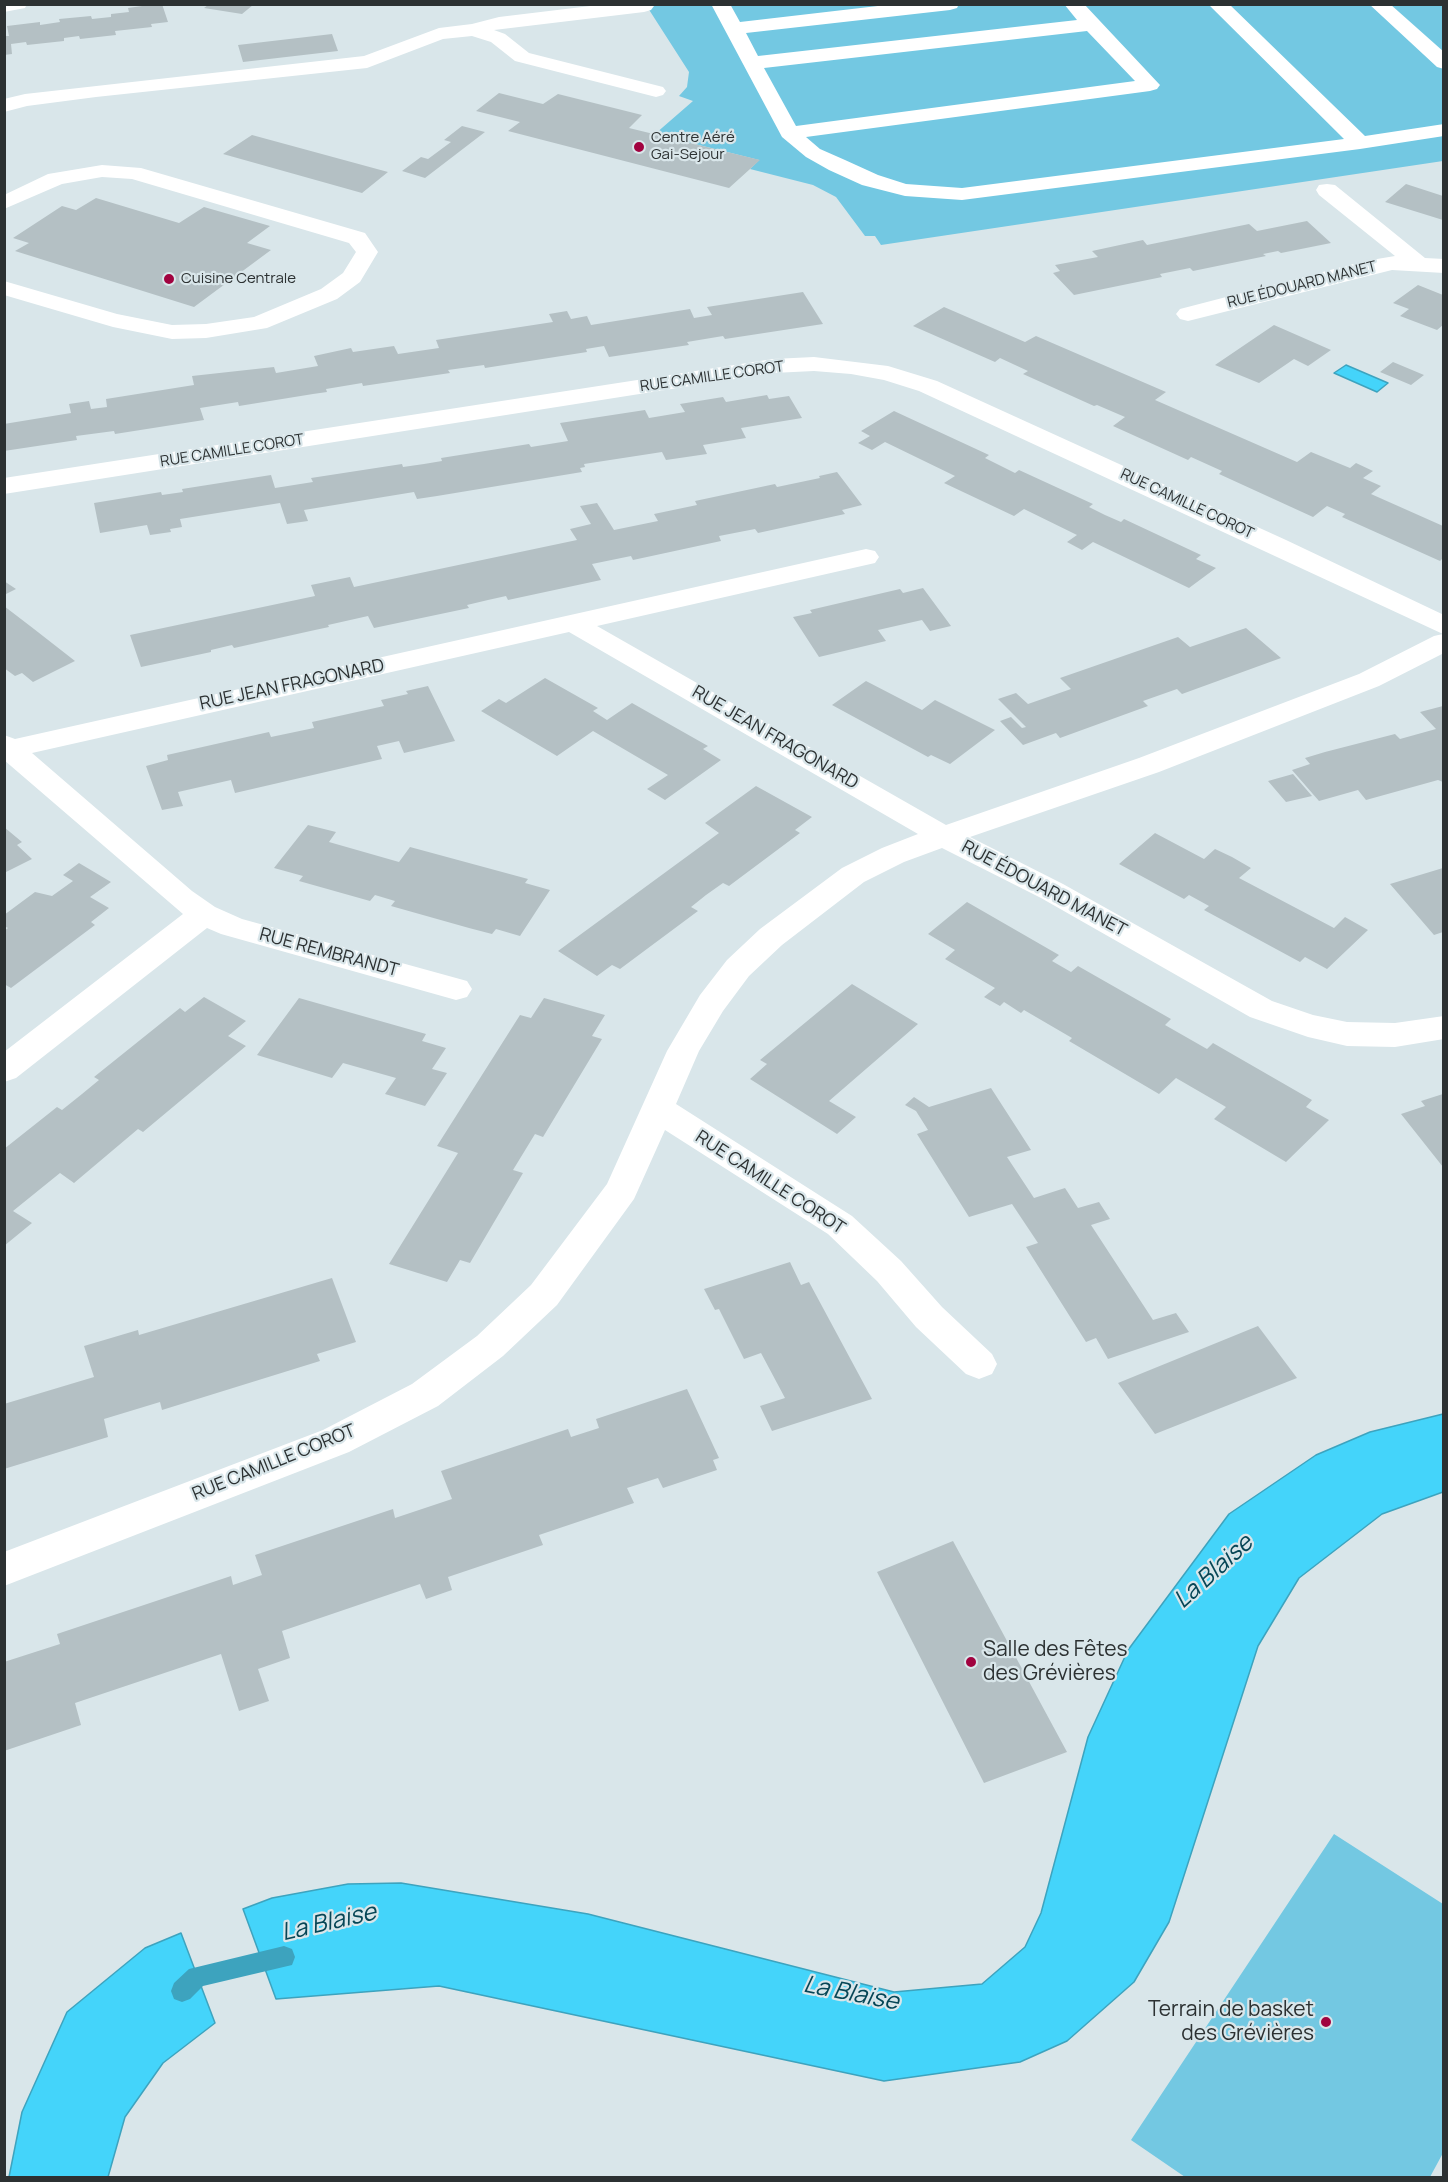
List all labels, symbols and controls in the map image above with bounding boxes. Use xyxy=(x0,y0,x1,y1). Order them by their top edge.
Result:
place label: Centre Aéré Gai-Sejour xyxy=(651,129,735,164)
marker: Centre Aéré Gai-Sejour xyxy=(632,140,646,154)
street label: RUE ÉDOUARD MANET xyxy=(1226,258,1378,312)
place label: Cuisine Centrale xyxy=(181,270,296,288)
marker: Cuisine Centrale xyxy=(162,272,176,286)
street label: RUE CAMILLE COROT xyxy=(639,358,785,396)
street label: RUE CAMILLE COROT xyxy=(159,431,305,471)
street label: RUE CAMILLE COROT xyxy=(1117,465,1257,543)
street label: RUE JEAN FRAGONARD xyxy=(198,655,386,715)
street label: RUE JEAN FRAGONARD xyxy=(688,682,862,794)
street label: RUE ÉDOUARD MANET xyxy=(958,836,1130,942)
street label: RUE REMBRANDT xyxy=(257,924,401,982)
street label: RUE CAMILLE COROT xyxy=(691,1127,849,1239)
street label: RUE CAMILLE COROT xyxy=(189,1420,359,1506)
water label: La Blaise xyxy=(1169,1529,1259,1615)
place label: Salle des Fêtes des Grévières xyxy=(983,1637,1128,1687)
marker: Salle des Fêtes des Grévières xyxy=(964,1655,978,1669)
water label: La Blaise xyxy=(279,1898,379,1948)
water label: La Blaise xyxy=(801,1971,901,2017)
place label: Terrain de basket des Grévières xyxy=(1148,1997,1314,2047)
marker: Terrain de basket des Grévières xyxy=(1319,2015,1333,2029)

